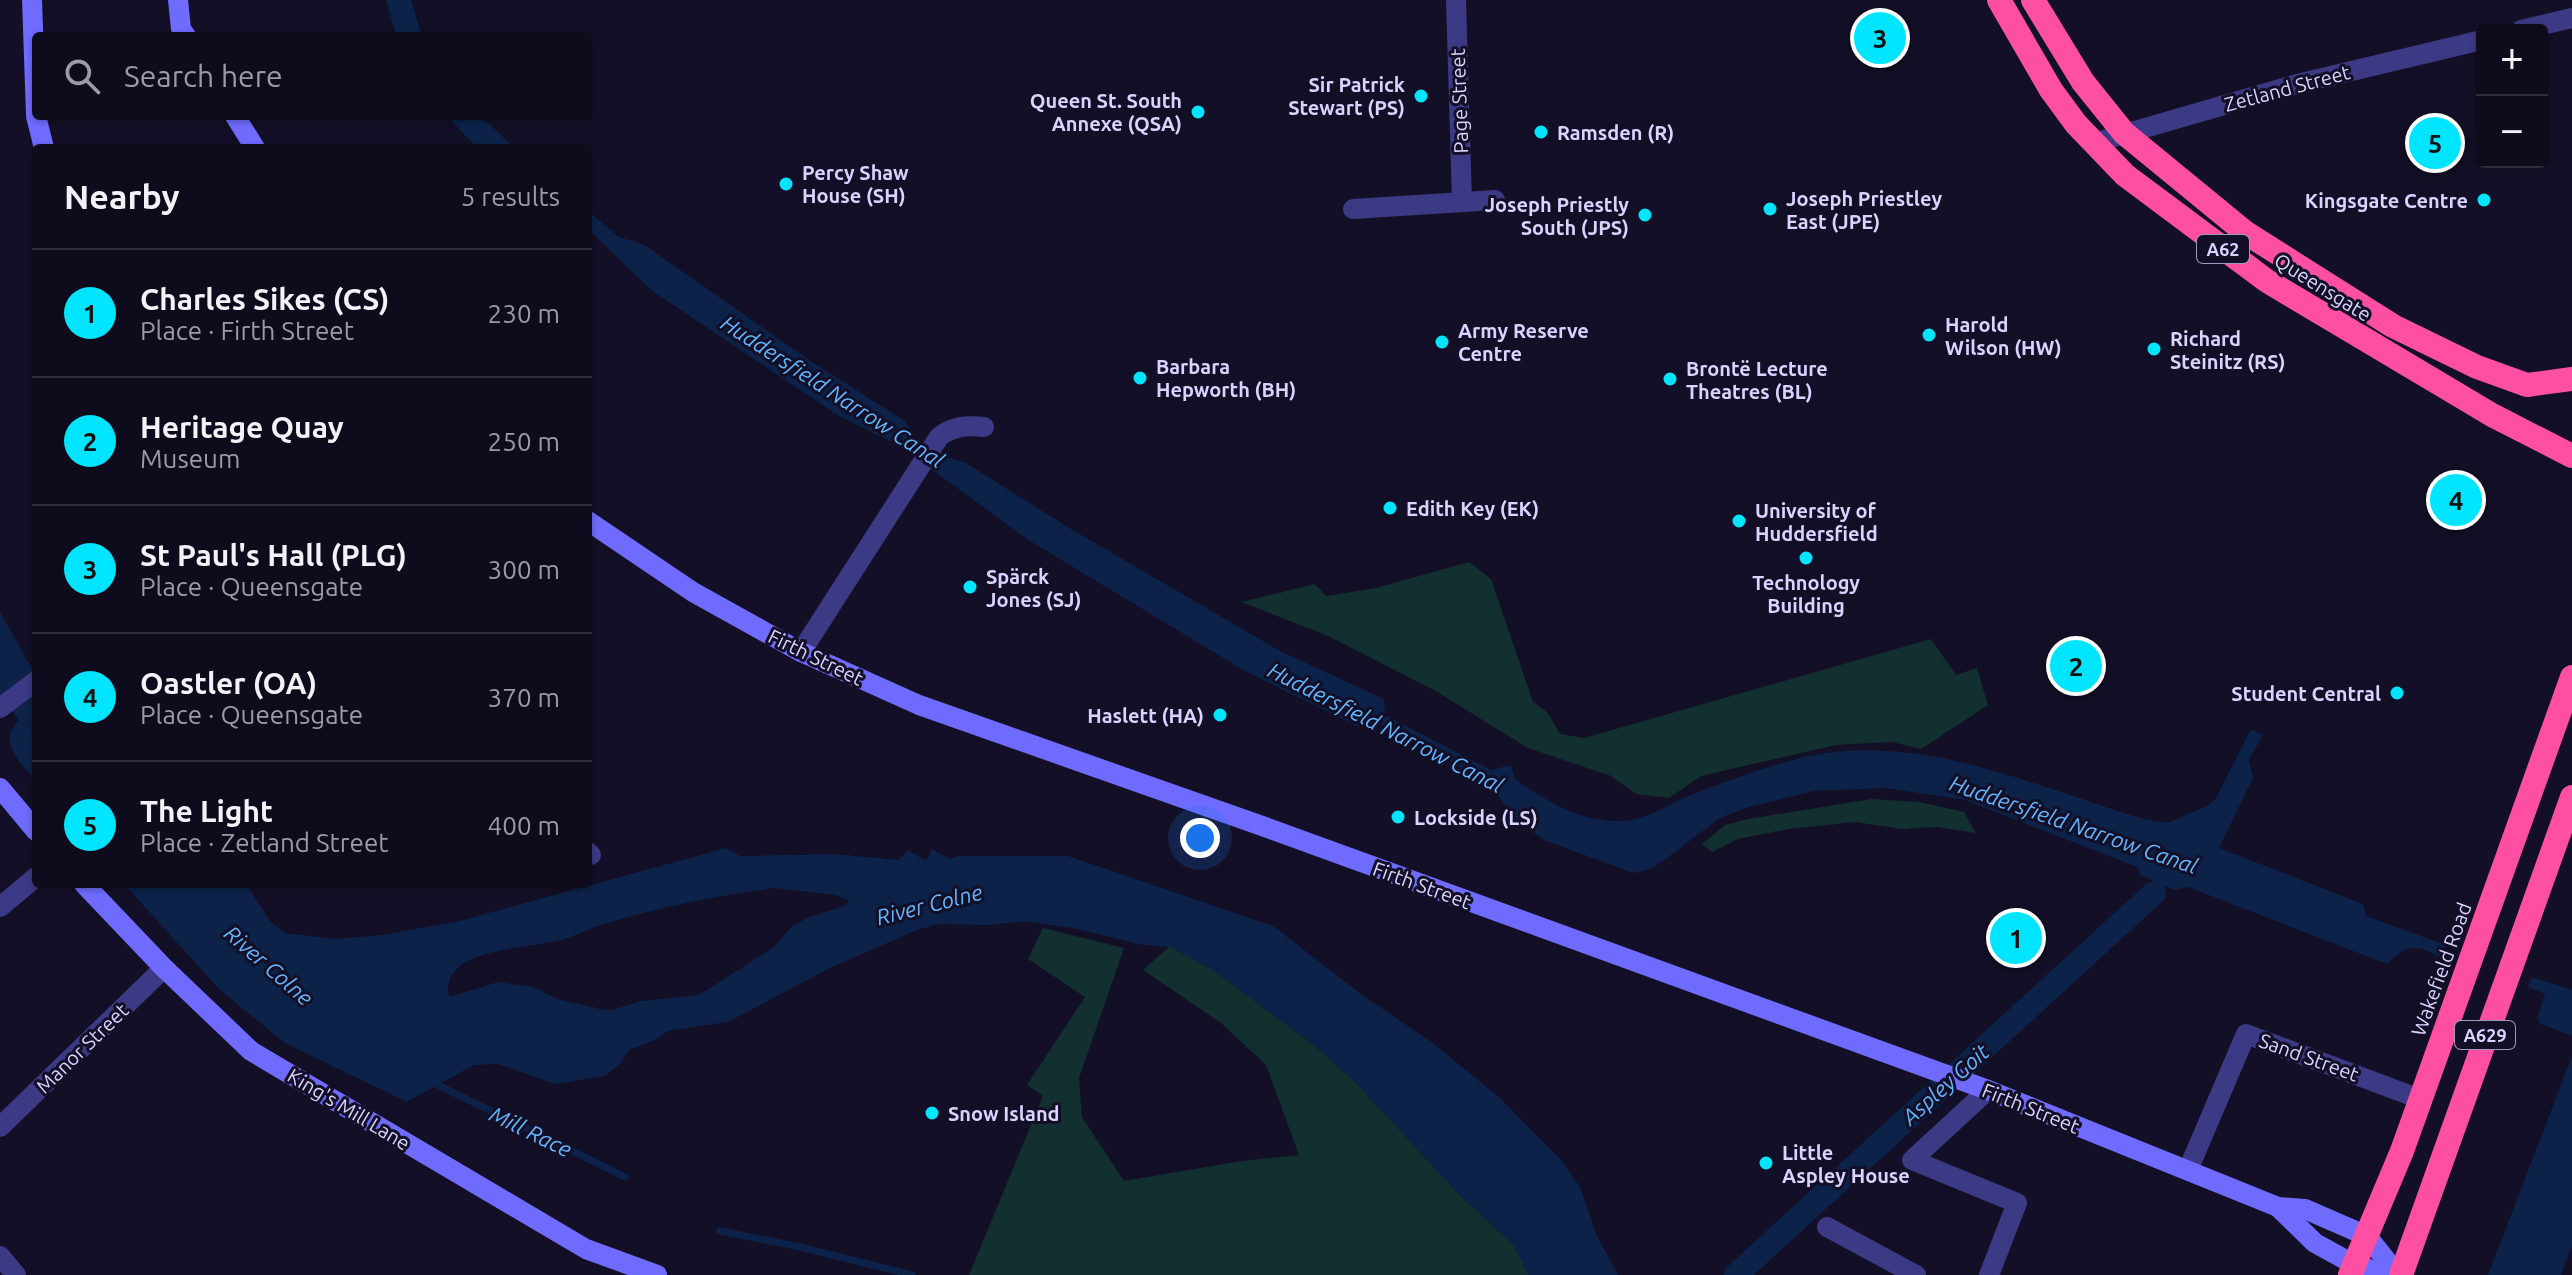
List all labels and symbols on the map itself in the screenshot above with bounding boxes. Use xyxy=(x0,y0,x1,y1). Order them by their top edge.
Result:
pin: 3 xyxy=(1854,8,1906,68)
street label: Page Street xyxy=(1446,48,1472,154)
street label: Zetland Street xyxy=(2222,60,2353,116)
place label: Sir Patrick Stewart (PS) xyxy=(1288,73,1405,119)
marker: Sir Patrick Stewart (PS) xyxy=(1412,87,1430,105)
place label: Queen St. South Annexe (QSA) xyxy=(1030,89,1182,135)
marker: Queen St. South Annexe (QSA) xyxy=(1189,103,1207,121)
pin: 5 xyxy=(2409,113,2461,173)
place label: Ramsden (R) xyxy=(1557,121,1674,144)
marker: Ramsden (R) xyxy=(1532,123,1550,141)
place label: Percy Shaw House (SH) xyxy=(802,161,909,207)
marker: Percy Shaw House (SH) xyxy=(777,175,795,193)
place label: Joseph Priestley East (JPE) xyxy=(1786,187,1942,233)
place label: Kingsgate Centre xyxy=(2305,189,2468,212)
marker: Kingsgate Centre xyxy=(2475,191,2493,209)
place label: Joseph Priestly South (JPS) xyxy=(1485,193,1629,239)
marker: Joseph Priestley East (JPE) xyxy=(1761,200,1779,218)
marker: Joseph Priestly South (JPS) xyxy=(1636,206,1654,224)
road number: A62 xyxy=(2197,235,2249,263)
street label: Queensgate xyxy=(2270,248,2376,326)
water label: Huddersfield Narrow Canal xyxy=(716,310,949,473)
place label: Harold Wilson (HW) xyxy=(1945,313,2062,359)
place label: Army Reserve Centre xyxy=(1458,319,1589,365)
marker: Harold Wilson (HW) xyxy=(1920,326,1938,344)
place label: Richard Steinitz (RS) xyxy=(2170,327,2285,373)
marker: Army Reserve Centre xyxy=(1433,333,1451,351)
marker: Richard Steinitz (RS) xyxy=(2145,340,2163,358)
place label: Barbara Hepworth (BH) xyxy=(1156,355,1296,401)
place label: Brontë Lecture Theatres (BL) xyxy=(1686,357,1828,403)
marker: Barbara Hepworth (BH) xyxy=(1131,369,1149,387)
marker: Brontë Lecture Theatres (BL) xyxy=(1661,370,1679,388)
pin: 4 xyxy=(2430,470,2482,530)
place label: Edith Key (EK) xyxy=(1406,497,1539,520)
marker: Edith Key (EK) xyxy=(1381,499,1399,517)
place label: University of Huddersfield xyxy=(1755,499,1878,545)
marker: University of Huddersfield xyxy=(1730,512,1748,530)
marker: Technology Building xyxy=(1797,549,1815,567)
place label: Spärck Jones (SJ) xyxy=(986,565,1081,611)
place label: Technology Building xyxy=(1752,571,1860,617)
marker: Spärck Jones (SJ) xyxy=(961,578,979,596)
street label: Firth Street xyxy=(765,624,867,690)
pin: 2 xyxy=(2050,636,2102,696)
water label: Huddersfield Narrow Canal xyxy=(1264,657,1508,798)
place label: Student Central xyxy=(2231,682,2381,705)
marker: Student Central xyxy=(2388,684,2406,702)
place label: Haslett (HA) xyxy=(1087,704,1204,727)
marker: Haslett (HA) xyxy=(1211,706,1229,724)
water label: Huddersfield Narrow Canal xyxy=(1946,770,2201,879)
place label: Lockside (LS) xyxy=(1414,806,1538,829)
marker: Lockside (LS) xyxy=(1389,808,1407,826)
your location xyxy=(1180,818,1220,858)
street label: Firth Street xyxy=(1370,857,1474,913)
water label: River Colne xyxy=(873,879,985,929)
street label: Wakefield Road xyxy=(2406,899,2476,1039)
pin: 1 xyxy=(1990,908,2042,968)
water label: River Colne xyxy=(220,920,318,1010)
street label: Manor Street xyxy=(31,998,133,1098)
road number: A629 xyxy=(2455,1021,2515,1049)
street label: Sand Street xyxy=(2256,1028,2362,1086)
water label: Aspley Goit xyxy=(1896,1038,1994,1130)
street label: King's Mill Lane xyxy=(284,1063,414,1155)
street label: Firth Street xyxy=(1979,1078,2083,1138)
water label: Mill Race xyxy=(486,1101,576,1161)
place label: Snow Island xyxy=(948,1102,1060,1125)
marker: Snow Island xyxy=(923,1104,941,1122)
place label: Little Aspley House xyxy=(1782,1141,1910,1187)
marker: Little Aspley House xyxy=(1757,1154,1775,1172)

